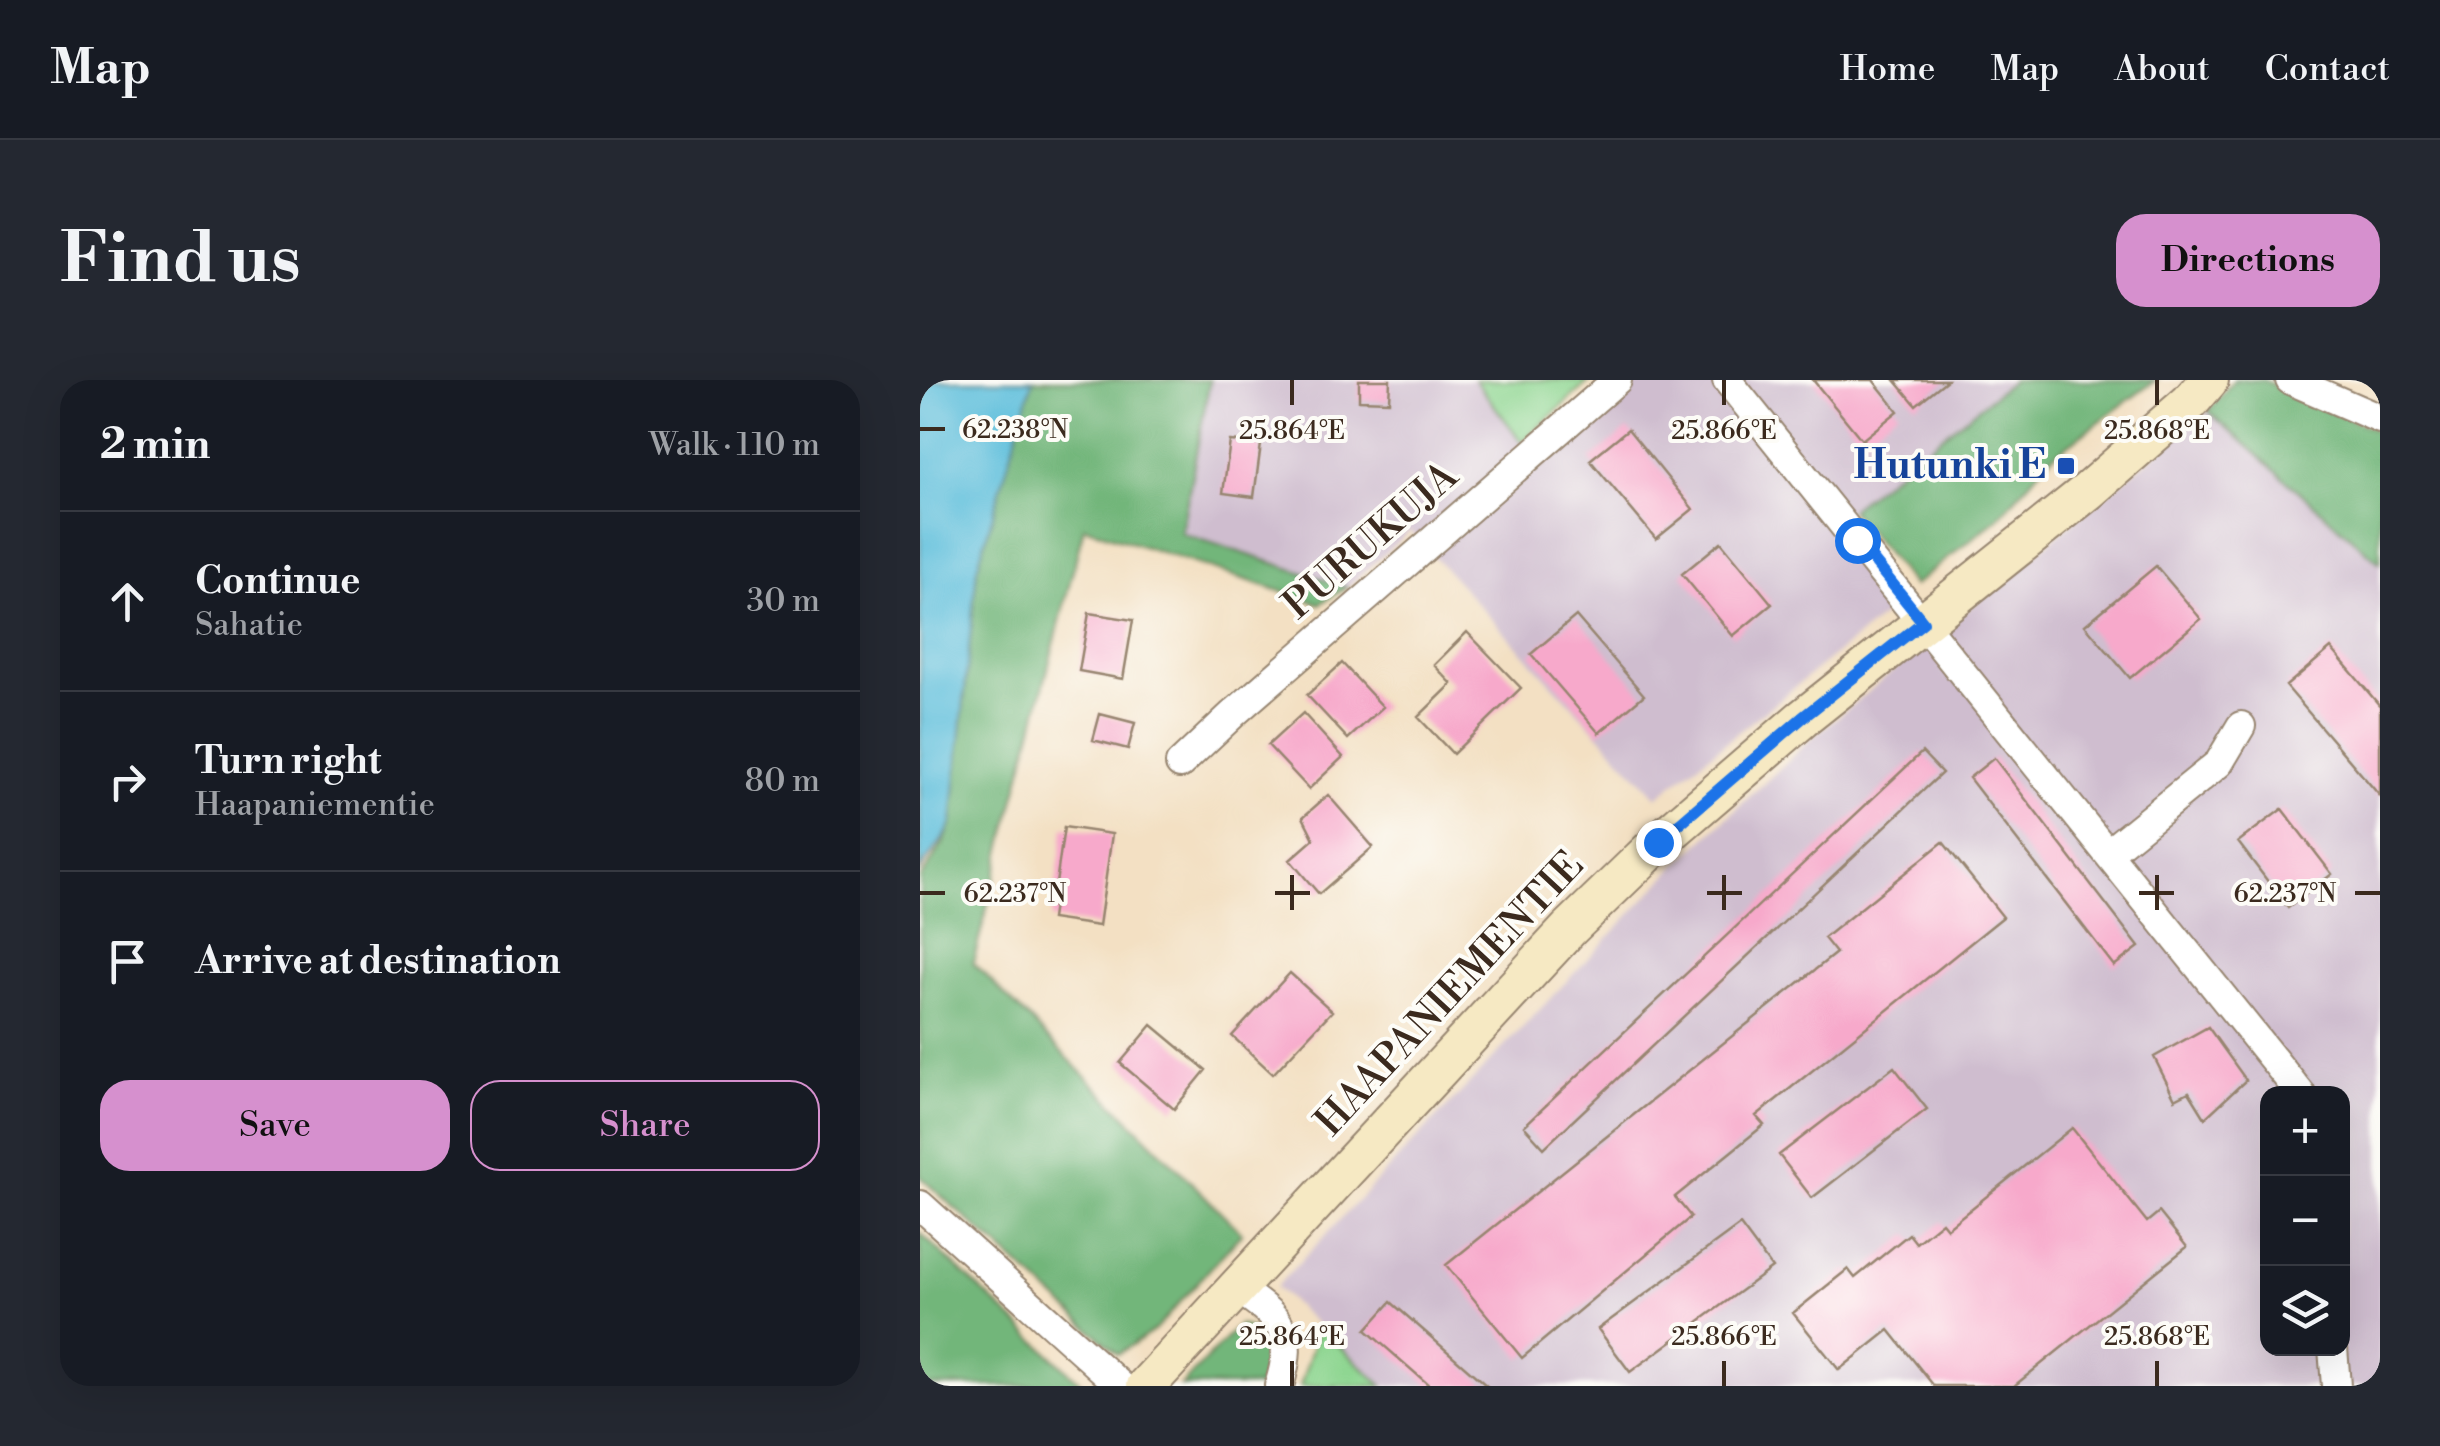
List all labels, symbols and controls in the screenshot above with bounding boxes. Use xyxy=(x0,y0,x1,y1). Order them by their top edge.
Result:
text: Map xyxy=(50,39,151,99)
text: Home xyxy=(1839,48,1935,91)
text: Map xyxy=(1990,48,2059,91)
text: About xyxy=(2114,48,2210,91)
text: Contact xyxy=(2265,48,2390,91)
button: Directions xyxy=(2116,214,2380,307)
text: Find us xyxy=(60,216,301,304)
text: 62.238°N xyxy=(962,415,1068,446)
text: 25.864°E xyxy=(1239,416,1345,447)
text: 25.866°E xyxy=(1671,416,1777,447)
text: 25.868°E xyxy=(2104,416,2210,447)
text: 2 min xyxy=(100,419,210,472)
text: Walk · 110 m xyxy=(649,425,820,465)
place label: Hutunki E xyxy=(1853,441,2046,491)
street label: PURUKUJA xyxy=(1273,451,1470,630)
marker: Hutunki E xyxy=(2055,455,2077,477)
route start xyxy=(1835,518,1881,564)
text: Continue xyxy=(195,558,360,605)
icon: ahead xyxy=(100,574,155,629)
text: 30 m xyxy=(746,581,820,621)
text: Sahatie xyxy=(195,605,303,645)
text: Turn right xyxy=(195,738,381,785)
icon: right xyxy=(100,754,155,809)
text: 80 m xyxy=(745,761,820,801)
text: Haapaniementie xyxy=(195,785,435,825)
route end xyxy=(1636,820,1682,866)
street label: HAAPANIEMENTIE xyxy=(1305,841,1595,1147)
text: 62.237°N xyxy=(964,879,1067,910)
text: 62.237°N xyxy=(2234,879,2337,910)
icon: arrive xyxy=(100,934,155,989)
text: Arrive at destination xyxy=(195,938,561,985)
button: Save xyxy=(100,1080,450,1171)
button: Share xyxy=(470,1080,820,1171)
map controls xyxy=(2260,1086,2350,1356)
button: + xyxy=(2260,1086,2350,1176)
button: − xyxy=(2260,1176,2350,1266)
button: layers xyxy=(2260,1266,2350,1356)
text: 25.864°E xyxy=(1239,1322,1345,1353)
text: 25.866°E xyxy=(1671,1322,1777,1353)
text: 25.868°E xyxy=(2104,1322,2210,1353)

